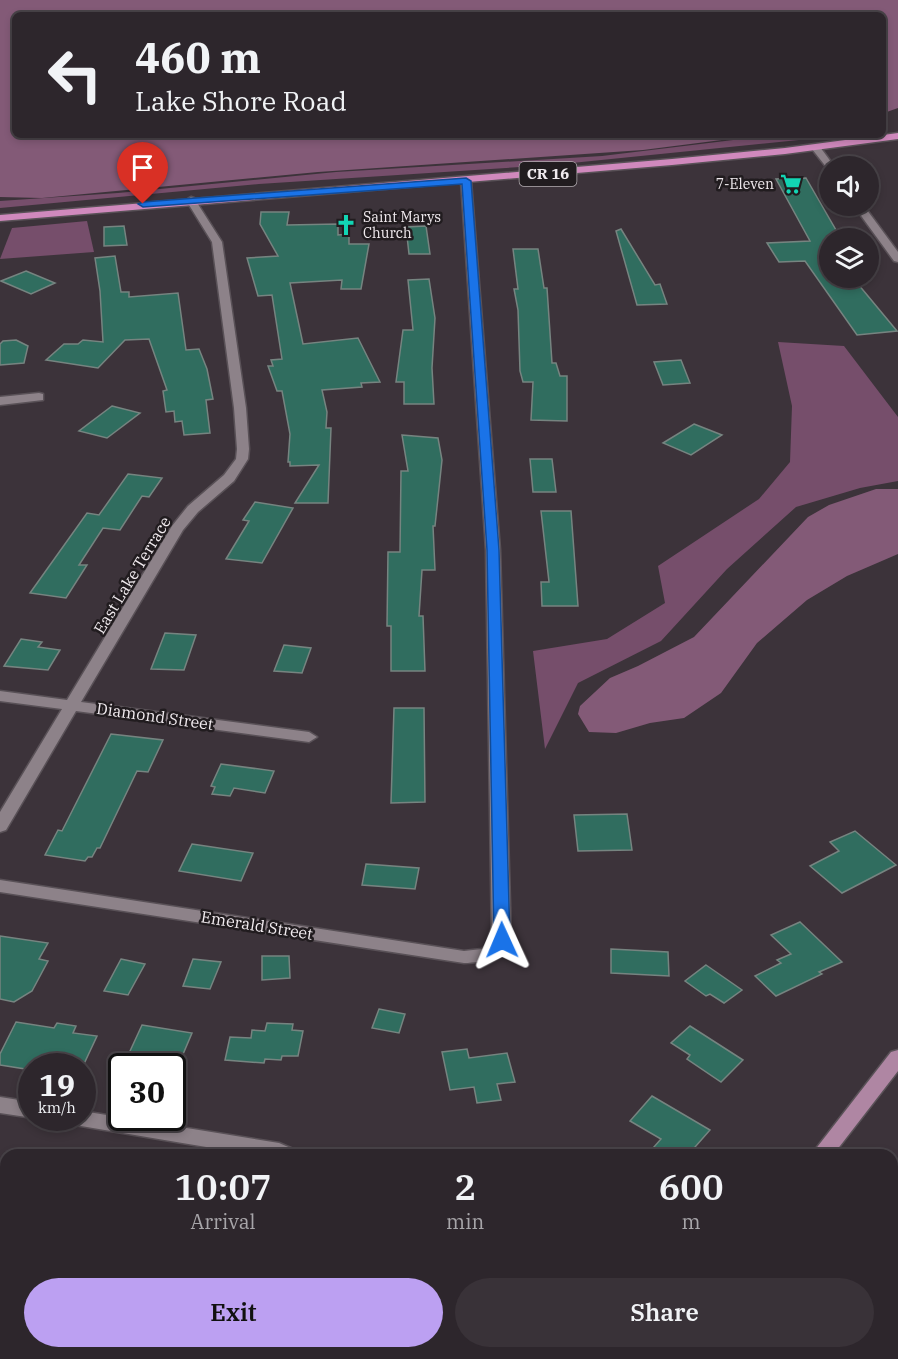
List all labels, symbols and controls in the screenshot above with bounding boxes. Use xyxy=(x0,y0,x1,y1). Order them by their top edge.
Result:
text: 460 m xyxy=(135,30,261,85)
icon: left xyxy=(36,36,114,114)
text: Lake Shore Road xyxy=(135,83,347,118)
pin xyxy=(117,142,168,204)
icon: arrive xyxy=(126,151,159,184)
map controls xyxy=(819,156,879,288)
button: sound xyxy=(819,156,879,216)
road number: CR 16 xyxy=(520,162,576,186)
supermarket icon: 7-Eleven xyxy=(779,172,803,196)
place label: 7-Eleven xyxy=(716,175,774,193)
place label: Saint Marys Church xyxy=(363,208,441,242)
church icon: Saint Marys Church xyxy=(334,213,358,237)
button: layers xyxy=(819,228,879,288)
street label: East Lake Terrace xyxy=(89,513,175,637)
street label: Diamond Street xyxy=(95,698,215,734)
street label: Emerald Street xyxy=(200,906,315,944)
position arrow xyxy=(470,908,534,972)
speed limit sign: 30 xyxy=(108,1053,186,1131)
text: 19 xyxy=(39,1065,75,1104)
text: km/h xyxy=(38,1098,76,1117)
text: 10:07 xyxy=(174,1163,272,1210)
text: 2 xyxy=(454,1163,476,1210)
text: 600 xyxy=(659,1163,724,1210)
text: Arrival xyxy=(190,1208,256,1235)
text: min xyxy=(446,1208,484,1235)
text: m xyxy=(682,1208,701,1235)
button: Exit xyxy=(24,1278,443,1347)
button: Share xyxy=(455,1278,874,1347)

